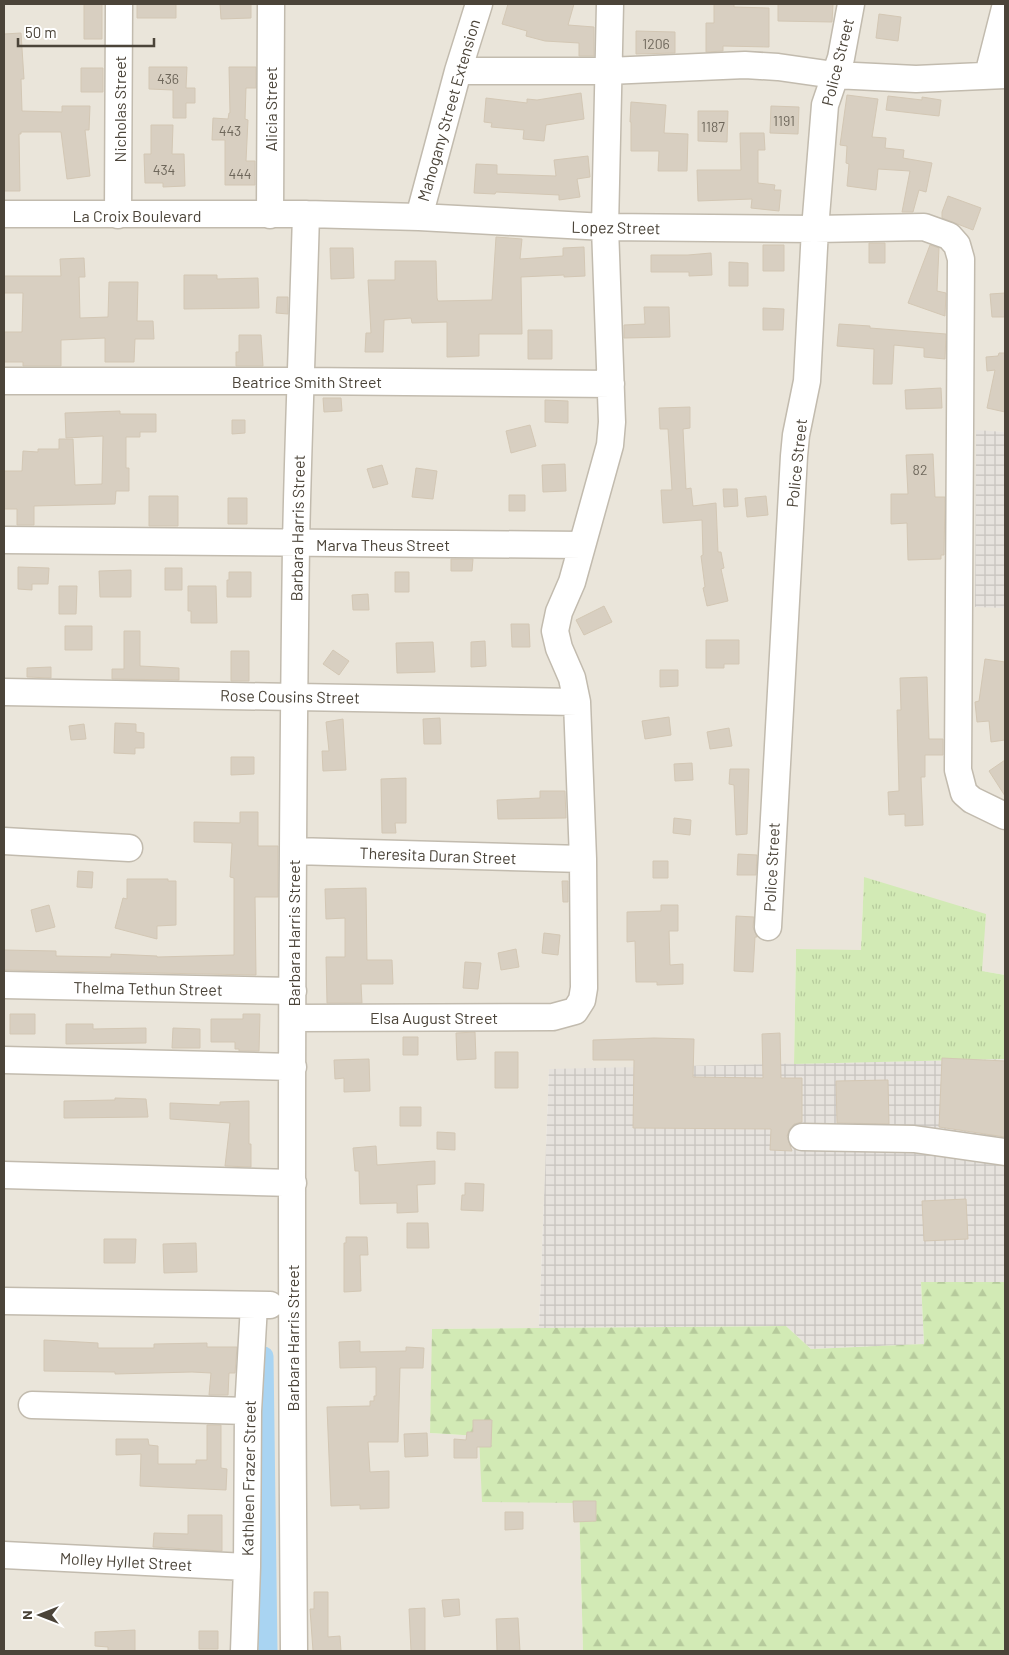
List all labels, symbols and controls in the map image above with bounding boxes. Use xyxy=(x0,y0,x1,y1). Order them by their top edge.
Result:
scale bar xyxy=(18,15,154,47)
street label: Police Street xyxy=(817,16,857,108)
street label: Mahogany Street Extension xyxy=(413,17,483,203)
text: 50 m xyxy=(25,23,57,41)
house number: 1206 xyxy=(642,35,670,52)
street label: Nicholas Street xyxy=(110,56,129,162)
street label: Alicia Street xyxy=(261,67,280,151)
house number: 436 xyxy=(157,70,179,87)
house number: 1191 xyxy=(773,112,795,129)
house number: 1187 xyxy=(701,118,725,135)
house number: 443 xyxy=(219,122,241,139)
house number: 434 xyxy=(153,161,175,178)
house number: 444 xyxy=(228,165,252,182)
street label: La Croix Boulevard xyxy=(73,206,201,225)
street label: Lopez Street xyxy=(571,217,661,237)
street label: Beatrice Smith Street xyxy=(232,372,382,391)
street label: Police Street xyxy=(782,418,810,508)
street label: Barbara Harris Street xyxy=(286,454,308,602)
house number: 82 xyxy=(913,461,927,478)
street label: Marva Theus Street xyxy=(316,535,450,554)
street label: Rose Cousins Street xyxy=(220,685,360,707)
street label: Police Street xyxy=(759,822,783,912)
street label: Theresita Duran Street xyxy=(359,843,517,867)
street label: Barbara Harris Street xyxy=(284,860,303,1006)
street label: Thelma Tethun Street xyxy=(73,977,223,999)
street label: Elsa August Street xyxy=(370,1008,498,1027)
street label: Barbara Harris Street xyxy=(283,1265,302,1411)
street label: Kathleen Frazer Street xyxy=(237,1400,259,1556)
street label: Molley Hyllet Street xyxy=(59,1548,193,1574)
north arrow xyxy=(15,1590,65,1640)
text: N xyxy=(18,1610,35,1620)

